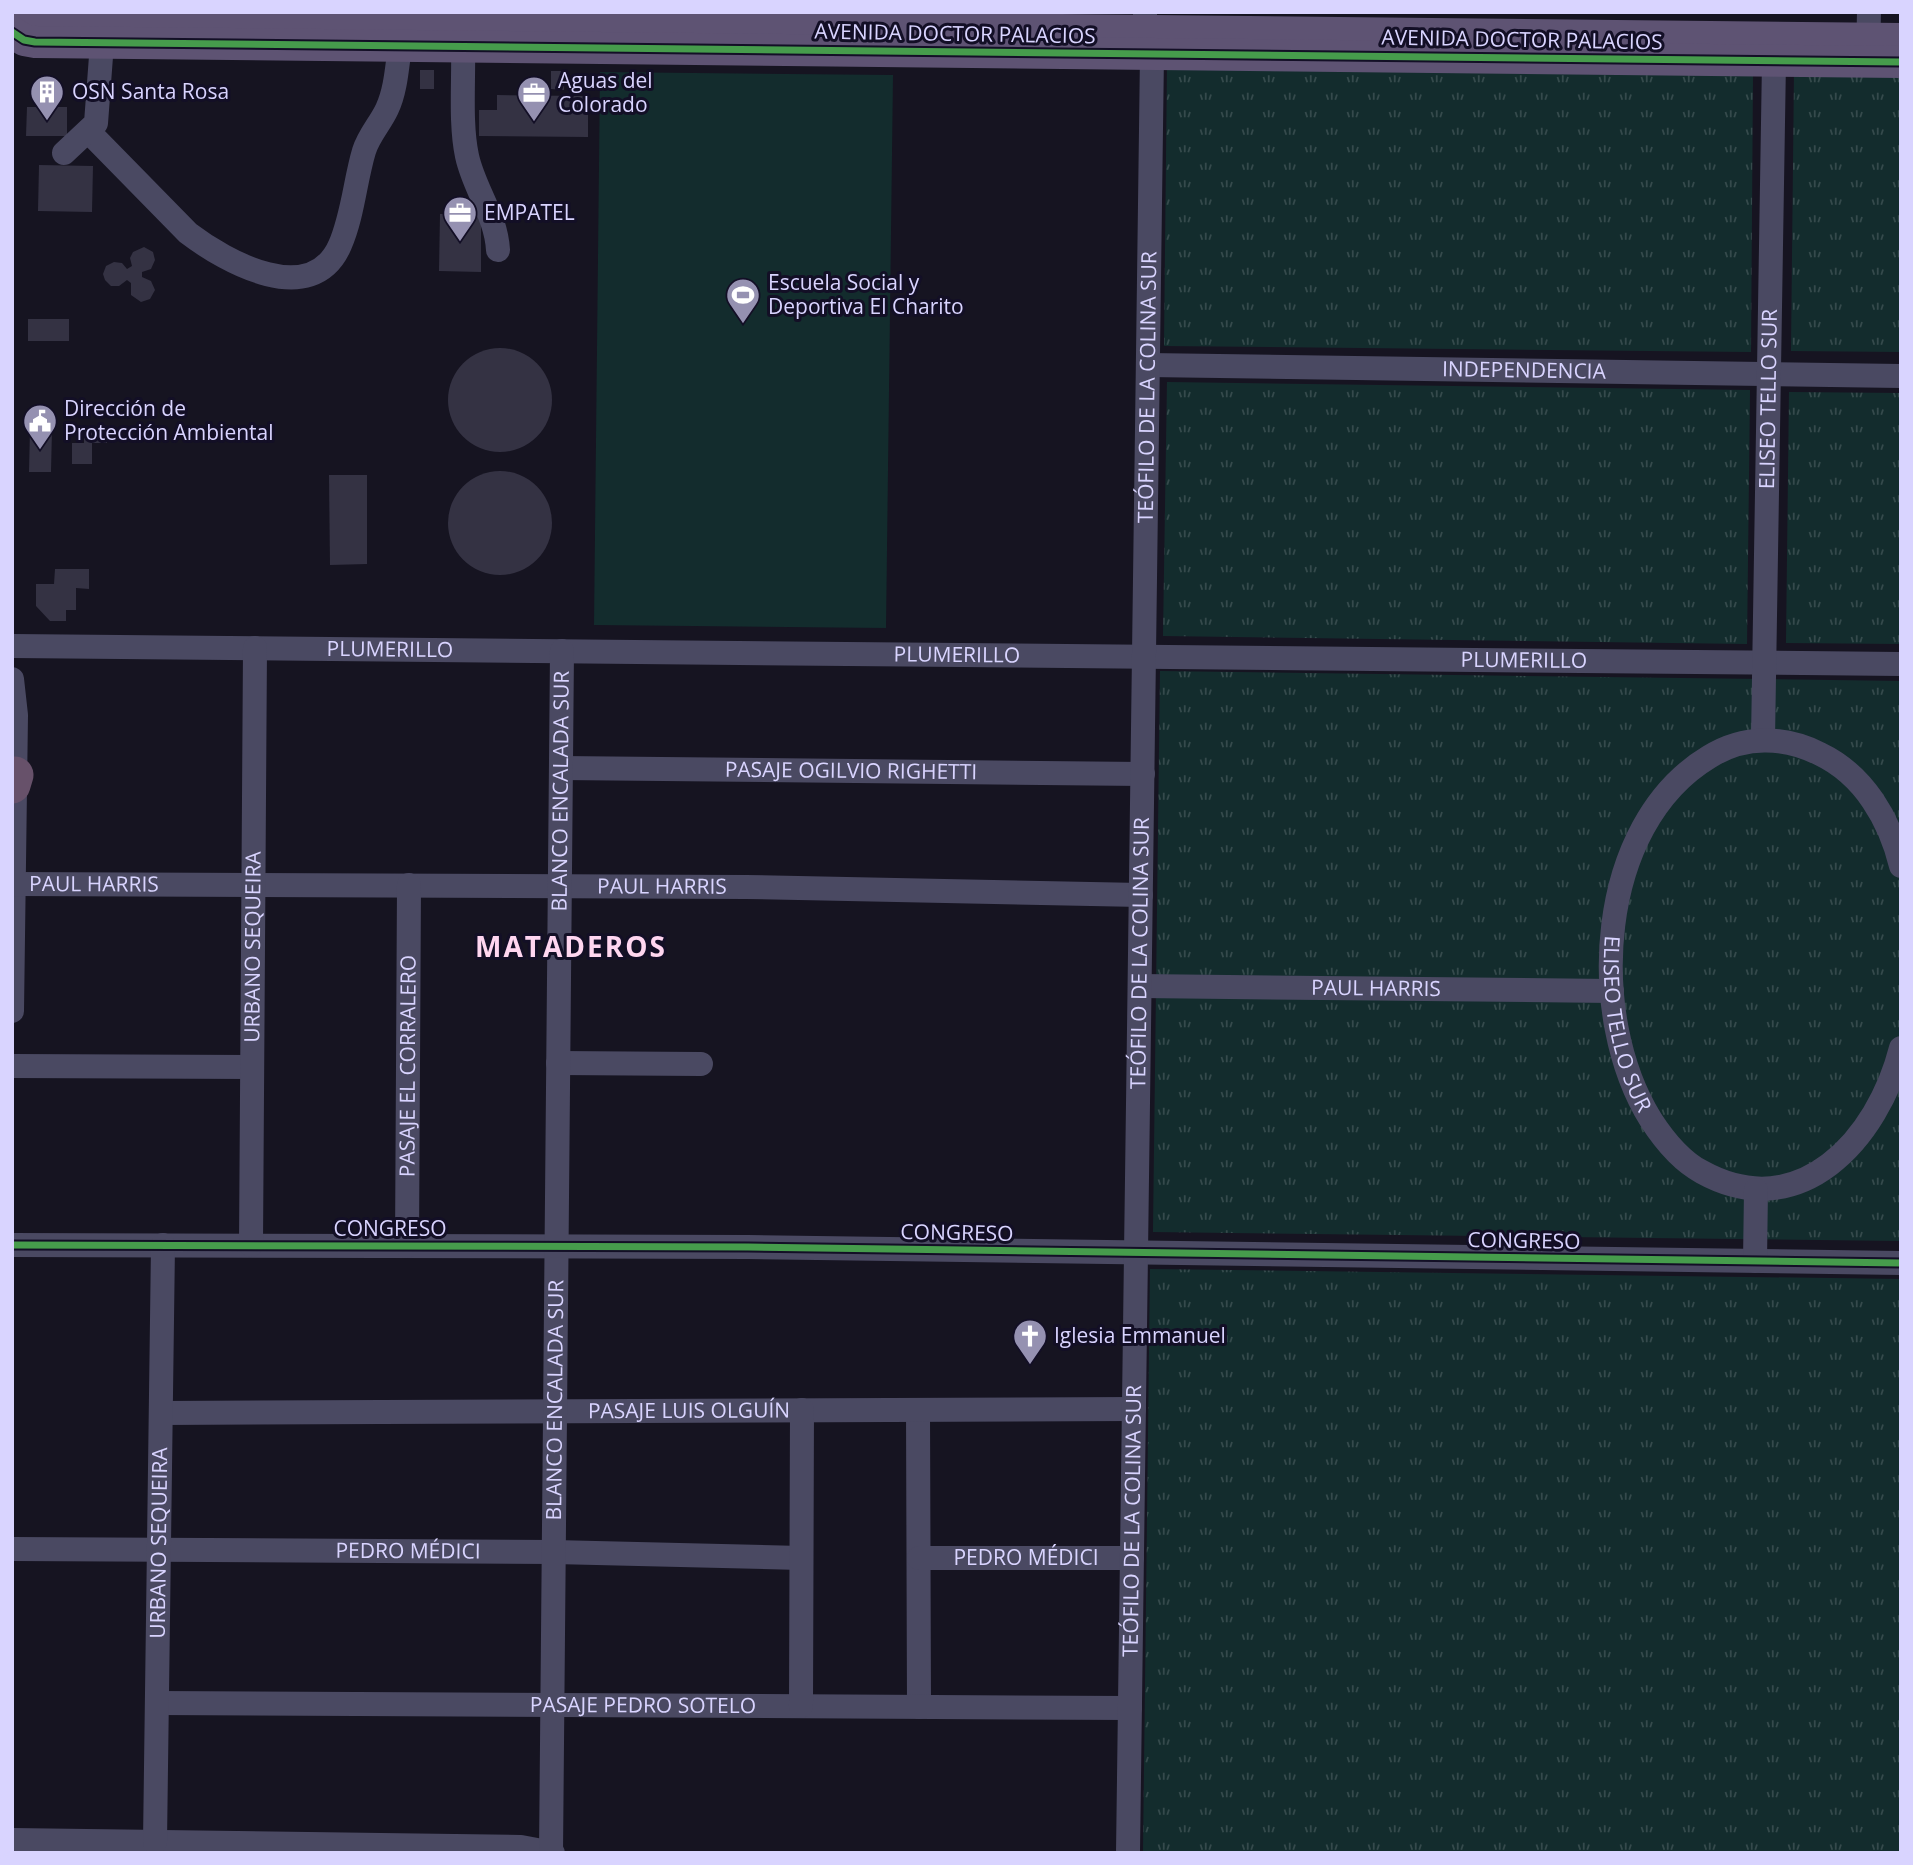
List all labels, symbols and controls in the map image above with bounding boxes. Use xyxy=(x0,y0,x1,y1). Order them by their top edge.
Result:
street label: AVENIDA DOCTOR PALACIOS xyxy=(814,17,1096,49)
street label: AVENIDA DOCTOR PALACIOS xyxy=(1381,23,1663,55)
place label: Aguas del Colorado xyxy=(558,66,653,118)
building icon: OSN Santa Rosa xyxy=(28,73,66,122)
office icon: Aguas del Colorado xyxy=(515,74,553,123)
place label: OSN Santa Rosa xyxy=(72,77,229,105)
office icon: EMPATEL xyxy=(441,194,479,243)
place label: EMPATEL xyxy=(484,198,575,226)
street label: TEÓFILO DE LA COLINA SUR xyxy=(1131,251,1162,523)
place label: Escuela Social y Deportiva El Charito xyxy=(768,268,964,320)
sports icon: Escuela Social y Deportiva El Charito xyxy=(724,276,762,325)
street label: ELISEO TELLO SUR xyxy=(1752,309,1783,489)
street label: INDEPENDENCIA xyxy=(1442,354,1607,385)
place label: Dirección de Protección Ambiental xyxy=(64,394,274,446)
public building icon: Dirección de Protección Ambiental xyxy=(21,402,59,451)
street label: PLUMERILLO xyxy=(327,634,453,663)
street label: PLUMERILLO xyxy=(894,639,1020,669)
street label: PLUMERILLO xyxy=(1461,645,1587,674)
street label: BLANCO ENCALADA SUR xyxy=(545,671,575,912)
street label: PASAJE OGILVIO RIGHETTI xyxy=(725,755,977,785)
street label: TEÓFILO DE LA COLINA SUR xyxy=(1123,817,1155,1089)
street label: URBANO SEQUEIRA xyxy=(237,850,267,1043)
street label: PAUL HARRIS xyxy=(29,869,159,898)
street label: PAUL HARRIS xyxy=(597,871,727,900)
district label: MATADEROS xyxy=(475,927,667,965)
street label: ELISEO TELLO SUR xyxy=(1598,935,1659,1117)
street label: PASAJE EL CORRALERO xyxy=(392,955,422,1177)
street label: PAUL HARRIS xyxy=(1311,973,1441,1002)
street label: CONGRESO xyxy=(333,1214,447,1242)
street label: CONGRESO xyxy=(900,1217,1014,1247)
street label: CONGRESO xyxy=(1467,1225,1581,1255)
street label: BLANCO ENCALADA SUR xyxy=(539,1279,569,1521)
church icon: Iglesia Emmanuel xyxy=(1011,1317,1049,1366)
place label: Iglesia Emmanuel xyxy=(1054,1321,1226,1349)
street label: TEÓFILO DE LA COLINA SUR xyxy=(1116,1385,1147,1657)
street label: PASAJE LUIS OLGUÍN xyxy=(588,1395,790,1424)
street label: URBANO SEQUEIRA xyxy=(143,1446,173,1639)
street label: PEDRO MÉDICI xyxy=(335,1536,481,1565)
street label: PEDRO MÉDICI xyxy=(953,1543,1099,1571)
street label: PASAJE PEDRO SOTELO xyxy=(530,1690,756,1719)

